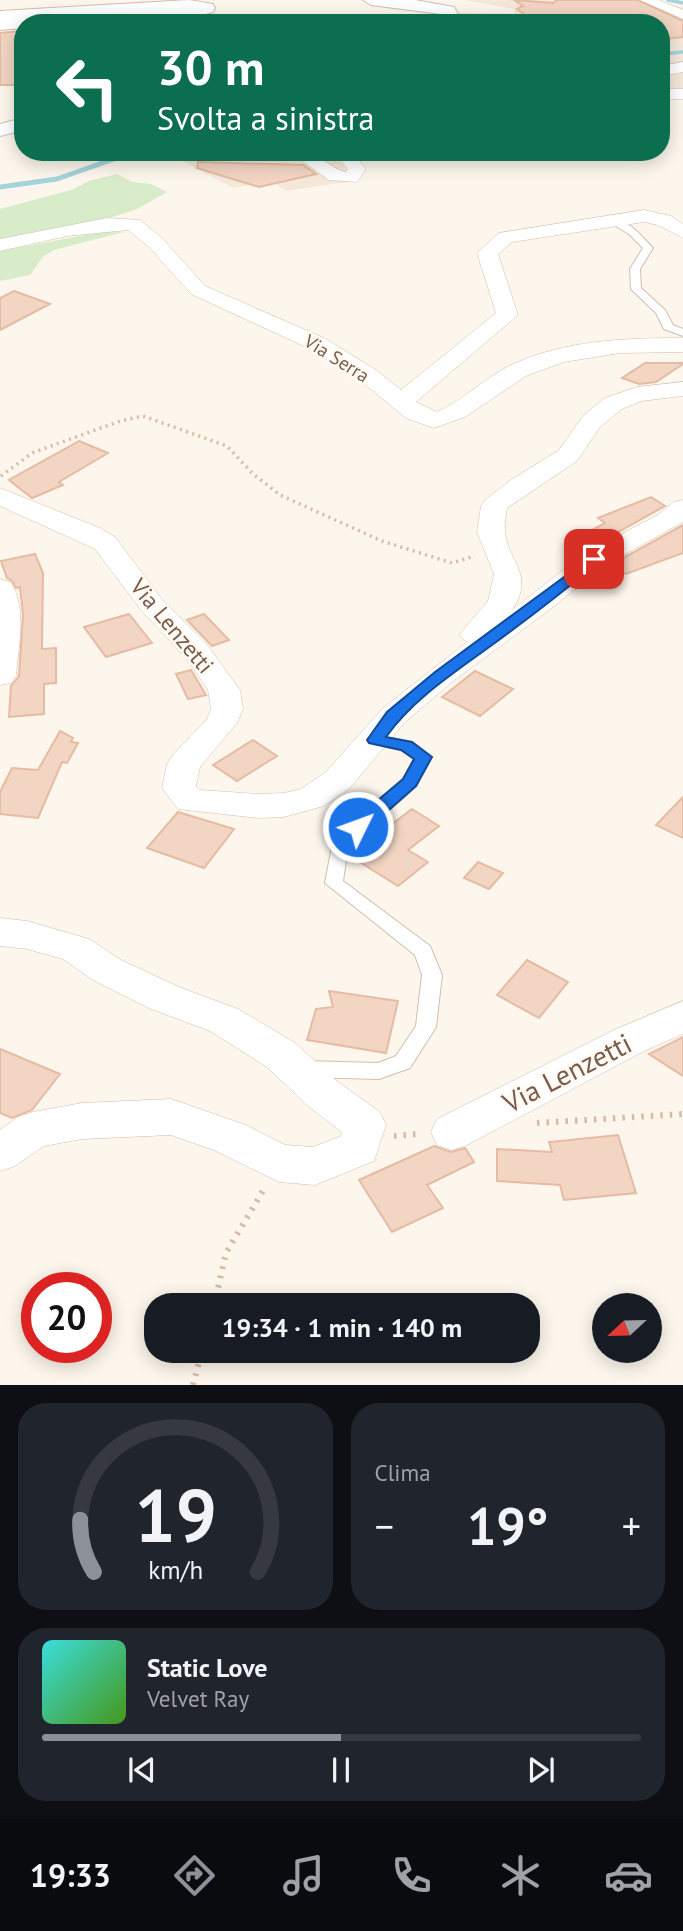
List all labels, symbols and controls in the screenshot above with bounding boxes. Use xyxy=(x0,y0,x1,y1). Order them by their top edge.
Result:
text: 30 m xyxy=(157,35,264,99)
icon: left xyxy=(42,42,133,133)
text: Svolta a sinistra xyxy=(157,97,374,139)
street label: Via Serra xyxy=(299,328,374,387)
pin xyxy=(564,529,624,589)
icon: arrive xyxy=(575,540,613,578)
street label: Via Lenzetti xyxy=(124,572,220,679)
position arrow xyxy=(321,790,395,864)
street label: Via Lenzetti xyxy=(495,1024,638,1121)
speed limit sign: 20 xyxy=(21,1272,112,1363)
north arrow xyxy=(592,1293,662,1363)
map controls xyxy=(592,1293,662,1363)
text: 19:34 · 1 min · 140 m xyxy=(222,1311,462,1344)
text: Clima xyxy=(375,1458,431,1487)
text: 19 xyxy=(134,1469,217,1563)
text: 19° xyxy=(467,1492,549,1559)
text: − xyxy=(375,1501,394,1550)
text: + xyxy=(622,1501,641,1550)
text: km/h xyxy=(148,1554,203,1586)
text: Static Love xyxy=(147,1651,268,1684)
text: Velvet Ray xyxy=(147,1684,249,1713)
icon: previous xyxy=(123,1751,161,1789)
icon: pause xyxy=(322,1751,360,1789)
icon: next xyxy=(522,1751,560,1789)
icon: directions xyxy=(170,1851,219,1900)
icon: music xyxy=(279,1851,328,1900)
icon: phone xyxy=(387,1851,436,1900)
icon: climate xyxy=(496,1851,545,1900)
icon: car xyxy=(604,1851,653,1900)
text: 19:33 xyxy=(30,1854,111,1896)

